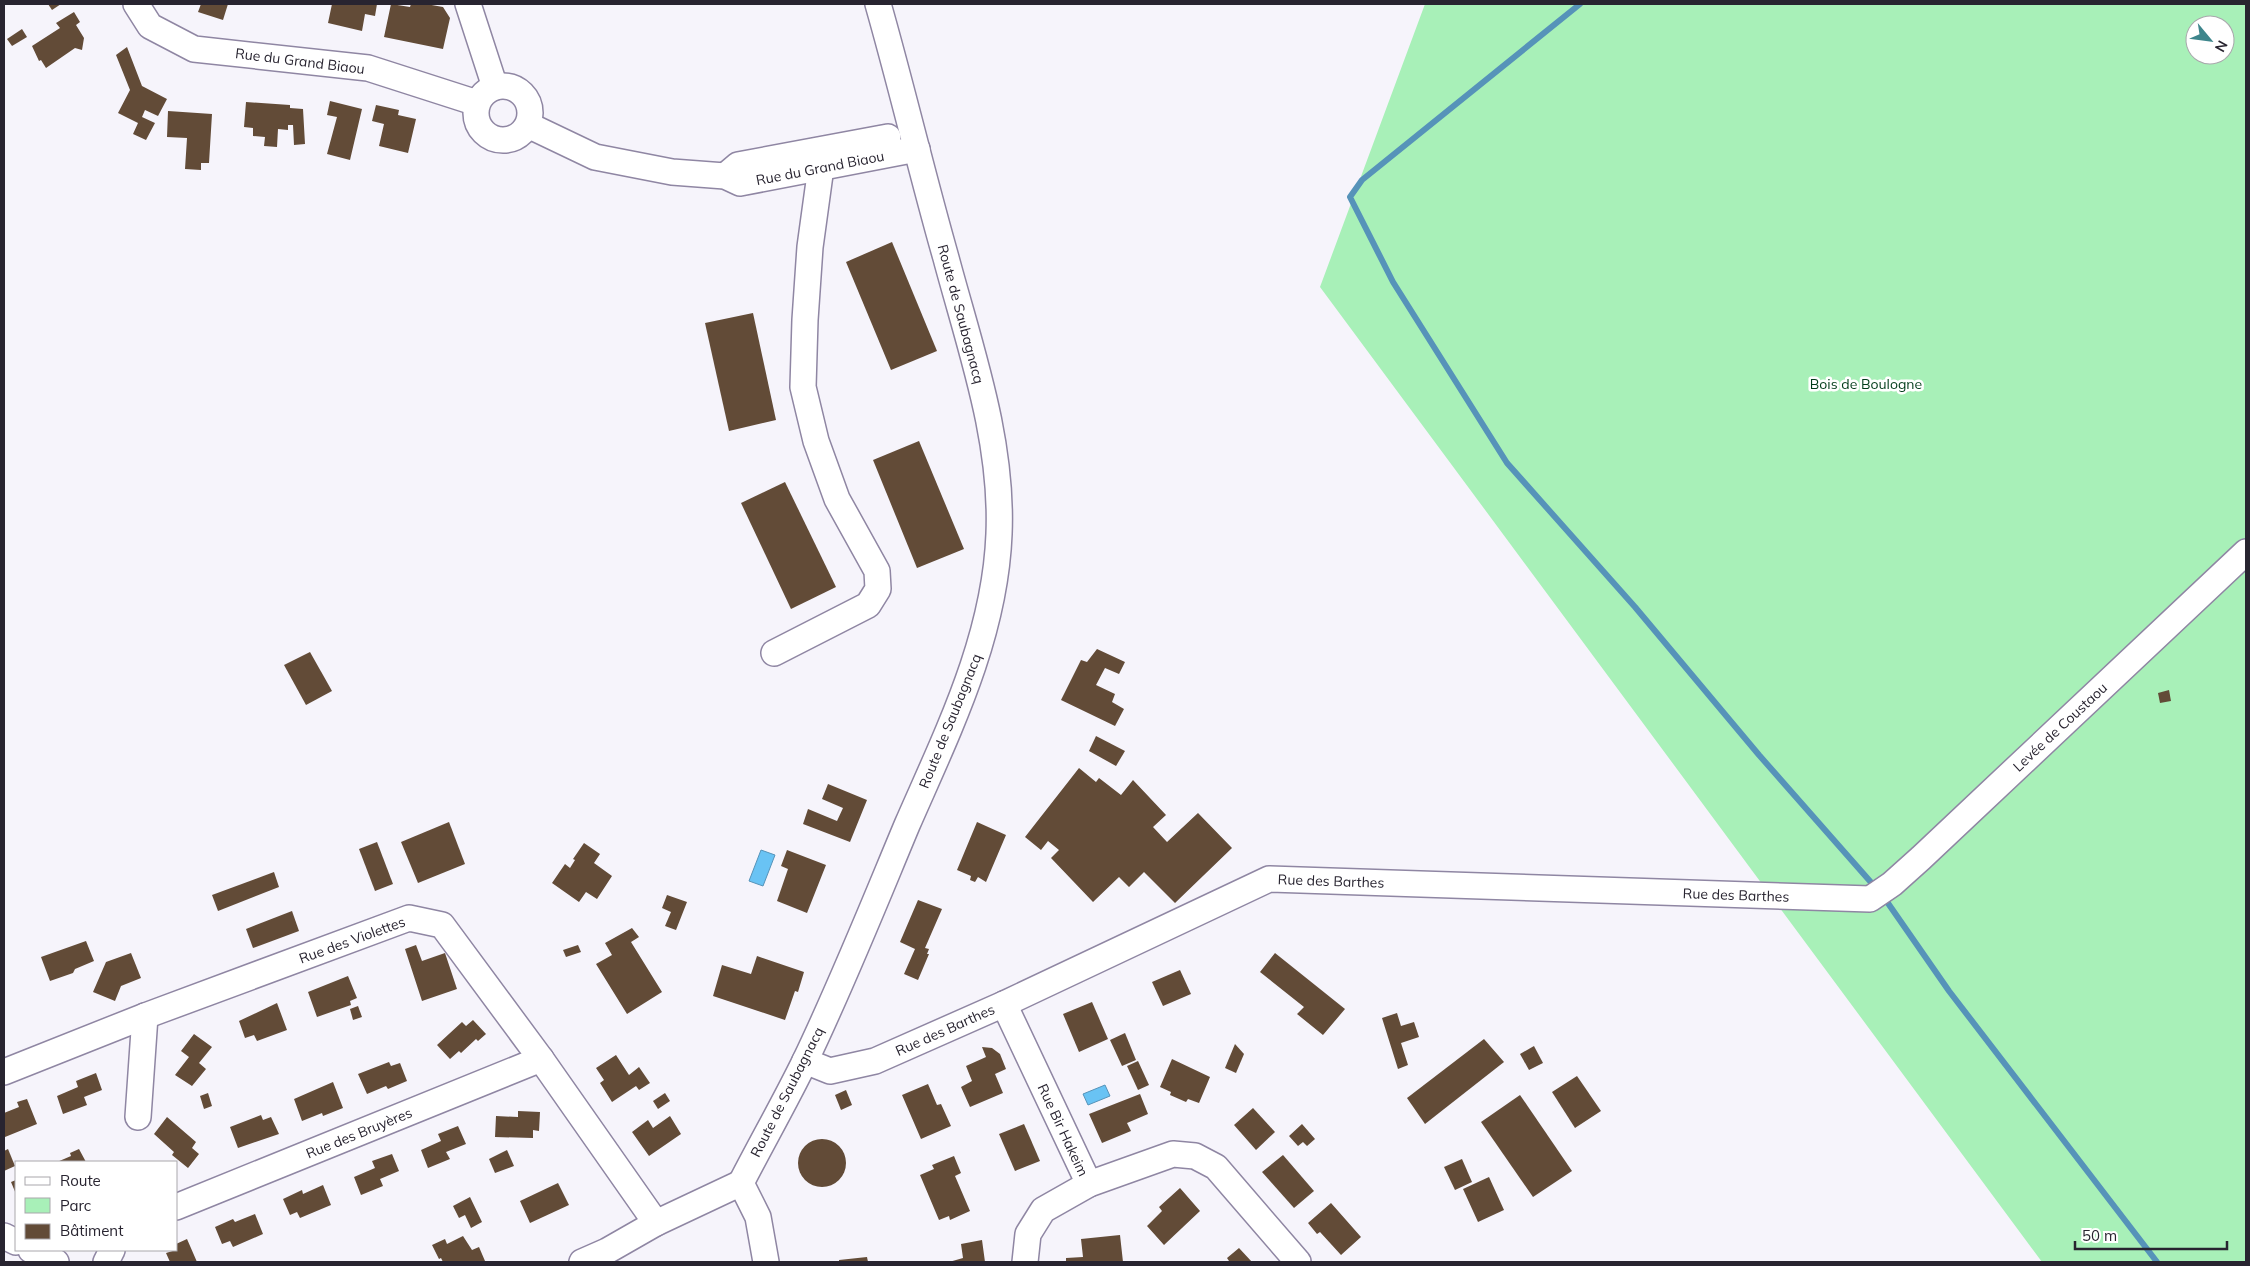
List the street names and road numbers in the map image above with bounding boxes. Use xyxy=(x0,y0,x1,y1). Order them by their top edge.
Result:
street label: Rue du Grand Biaou xyxy=(234,44,366,78)
street label: Rue du Grand Biaou xyxy=(754,147,886,189)
street label: Route de Saubagnacq xyxy=(934,242,988,386)
street label: Route de Saubagnacq xyxy=(915,651,985,791)
street label: Levée de Coustaou xyxy=(2009,679,2111,775)
street label: Rue des Barthes xyxy=(1277,870,1385,892)
street label: Rue des Barthes xyxy=(1682,884,1790,906)
street label: Rue des Violettes xyxy=(296,912,408,968)
street label: Rue des Barthes xyxy=(893,1000,997,1060)
street label: Route de Saubagnacq xyxy=(746,1024,828,1160)
street label: Rue Bir Hakeim xyxy=(1034,1081,1092,1179)
street label: Rue des Bruyères xyxy=(303,1104,415,1162)

